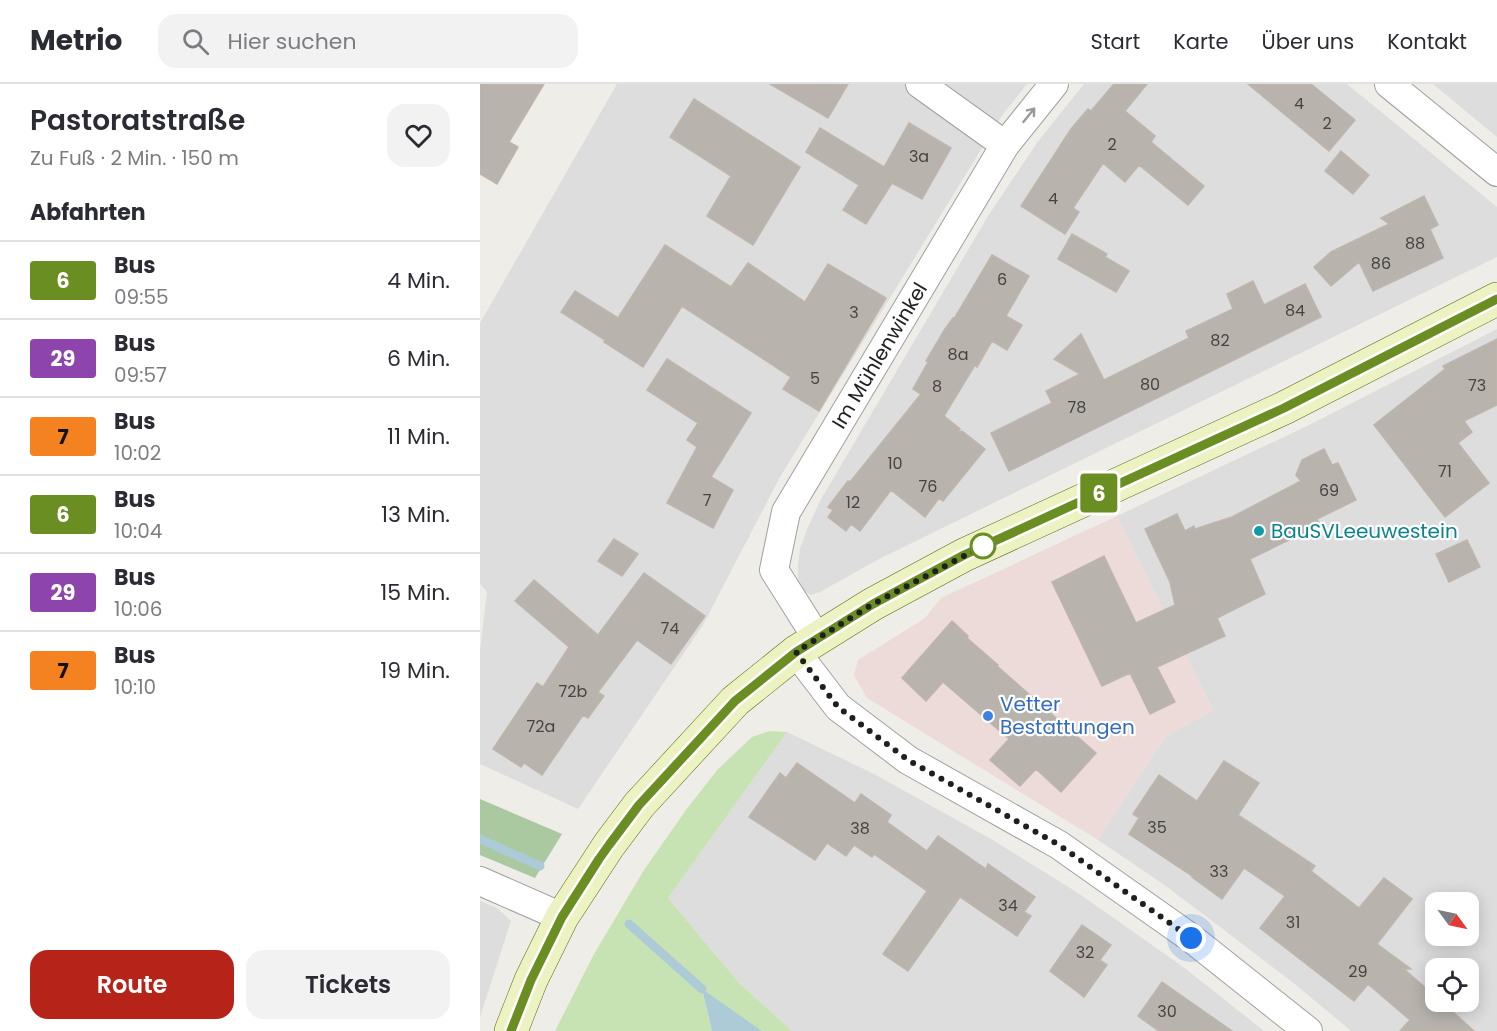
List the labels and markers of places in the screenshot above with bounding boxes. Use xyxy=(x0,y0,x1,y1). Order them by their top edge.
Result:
place label: BauSVLeeuwestein xyxy=(1271,517,1458,545)
marker: BauSVLeeuwestein xyxy=(1252,524,1266,538)
unlabelled marker xyxy=(970,533,996,559)
place label: Vetter Bestattungen xyxy=(1000,690,1135,741)
marker: Vetter Bestattungen xyxy=(981,709,995,723)

